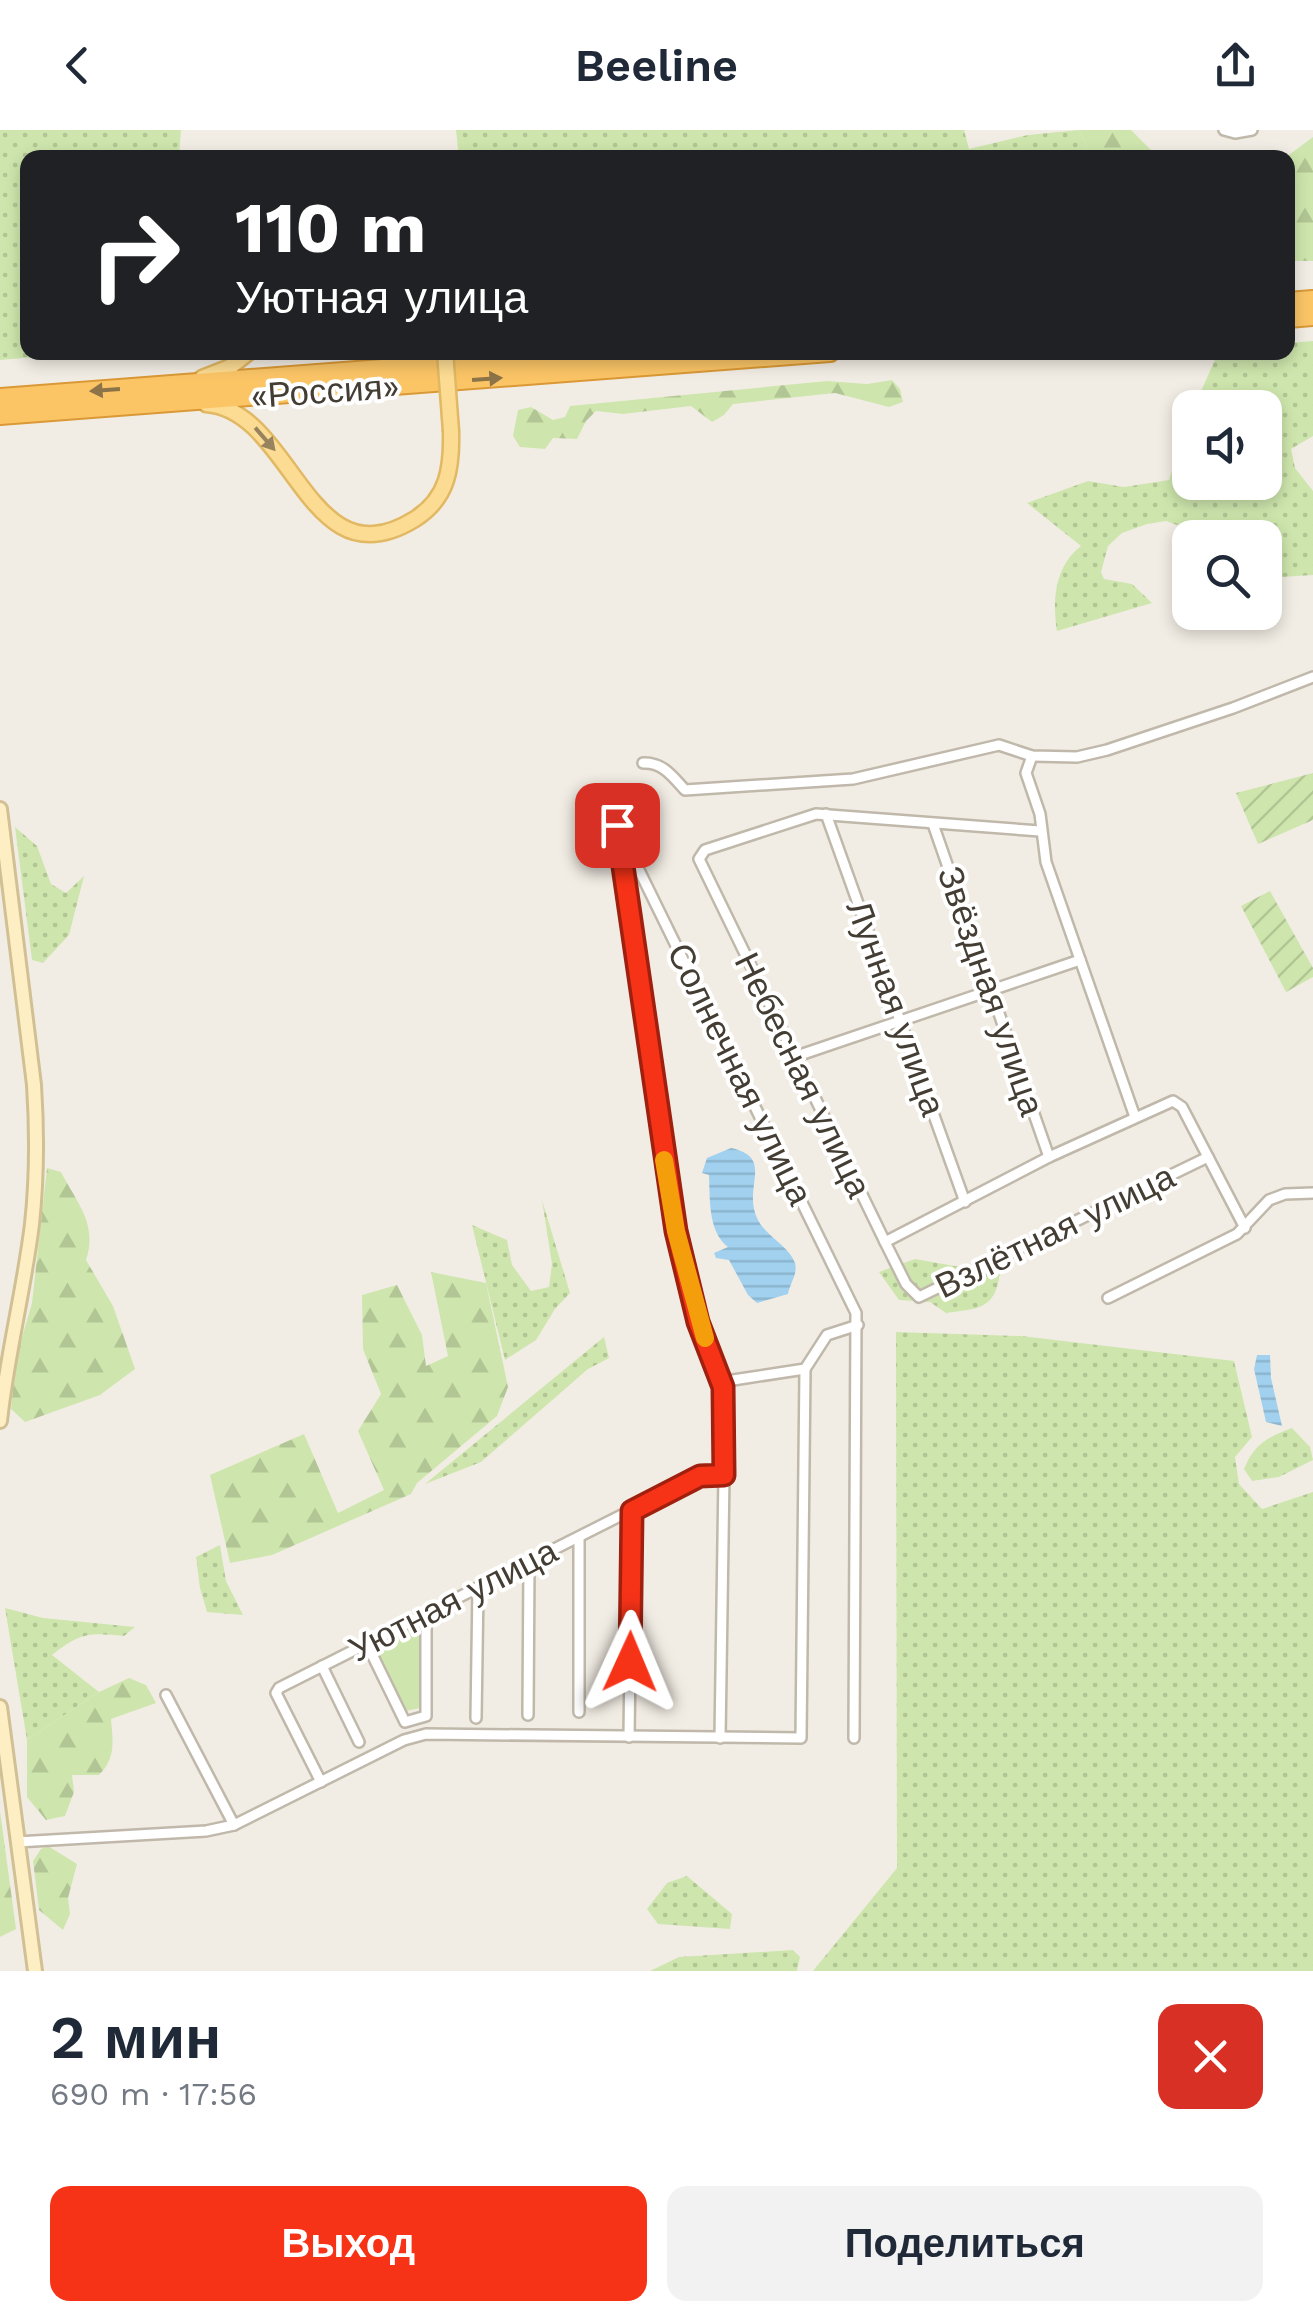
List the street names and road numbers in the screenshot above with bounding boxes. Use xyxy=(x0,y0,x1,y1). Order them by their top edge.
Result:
street label: «Россия» xyxy=(249,365,401,417)
street label: Звёздная улица xyxy=(929,861,1053,1122)
street label: Лунная улица xyxy=(838,895,955,1122)
street label: Солнечная улица xyxy=(658,936,822,1212)
street label: Небесная улица xyxy=(726,946,881,1205)
street label: Взлётная улица xyxy=(929,1155,1182,1307)
street label: Уютная улица xyxy=(342,1529,565,1670)

